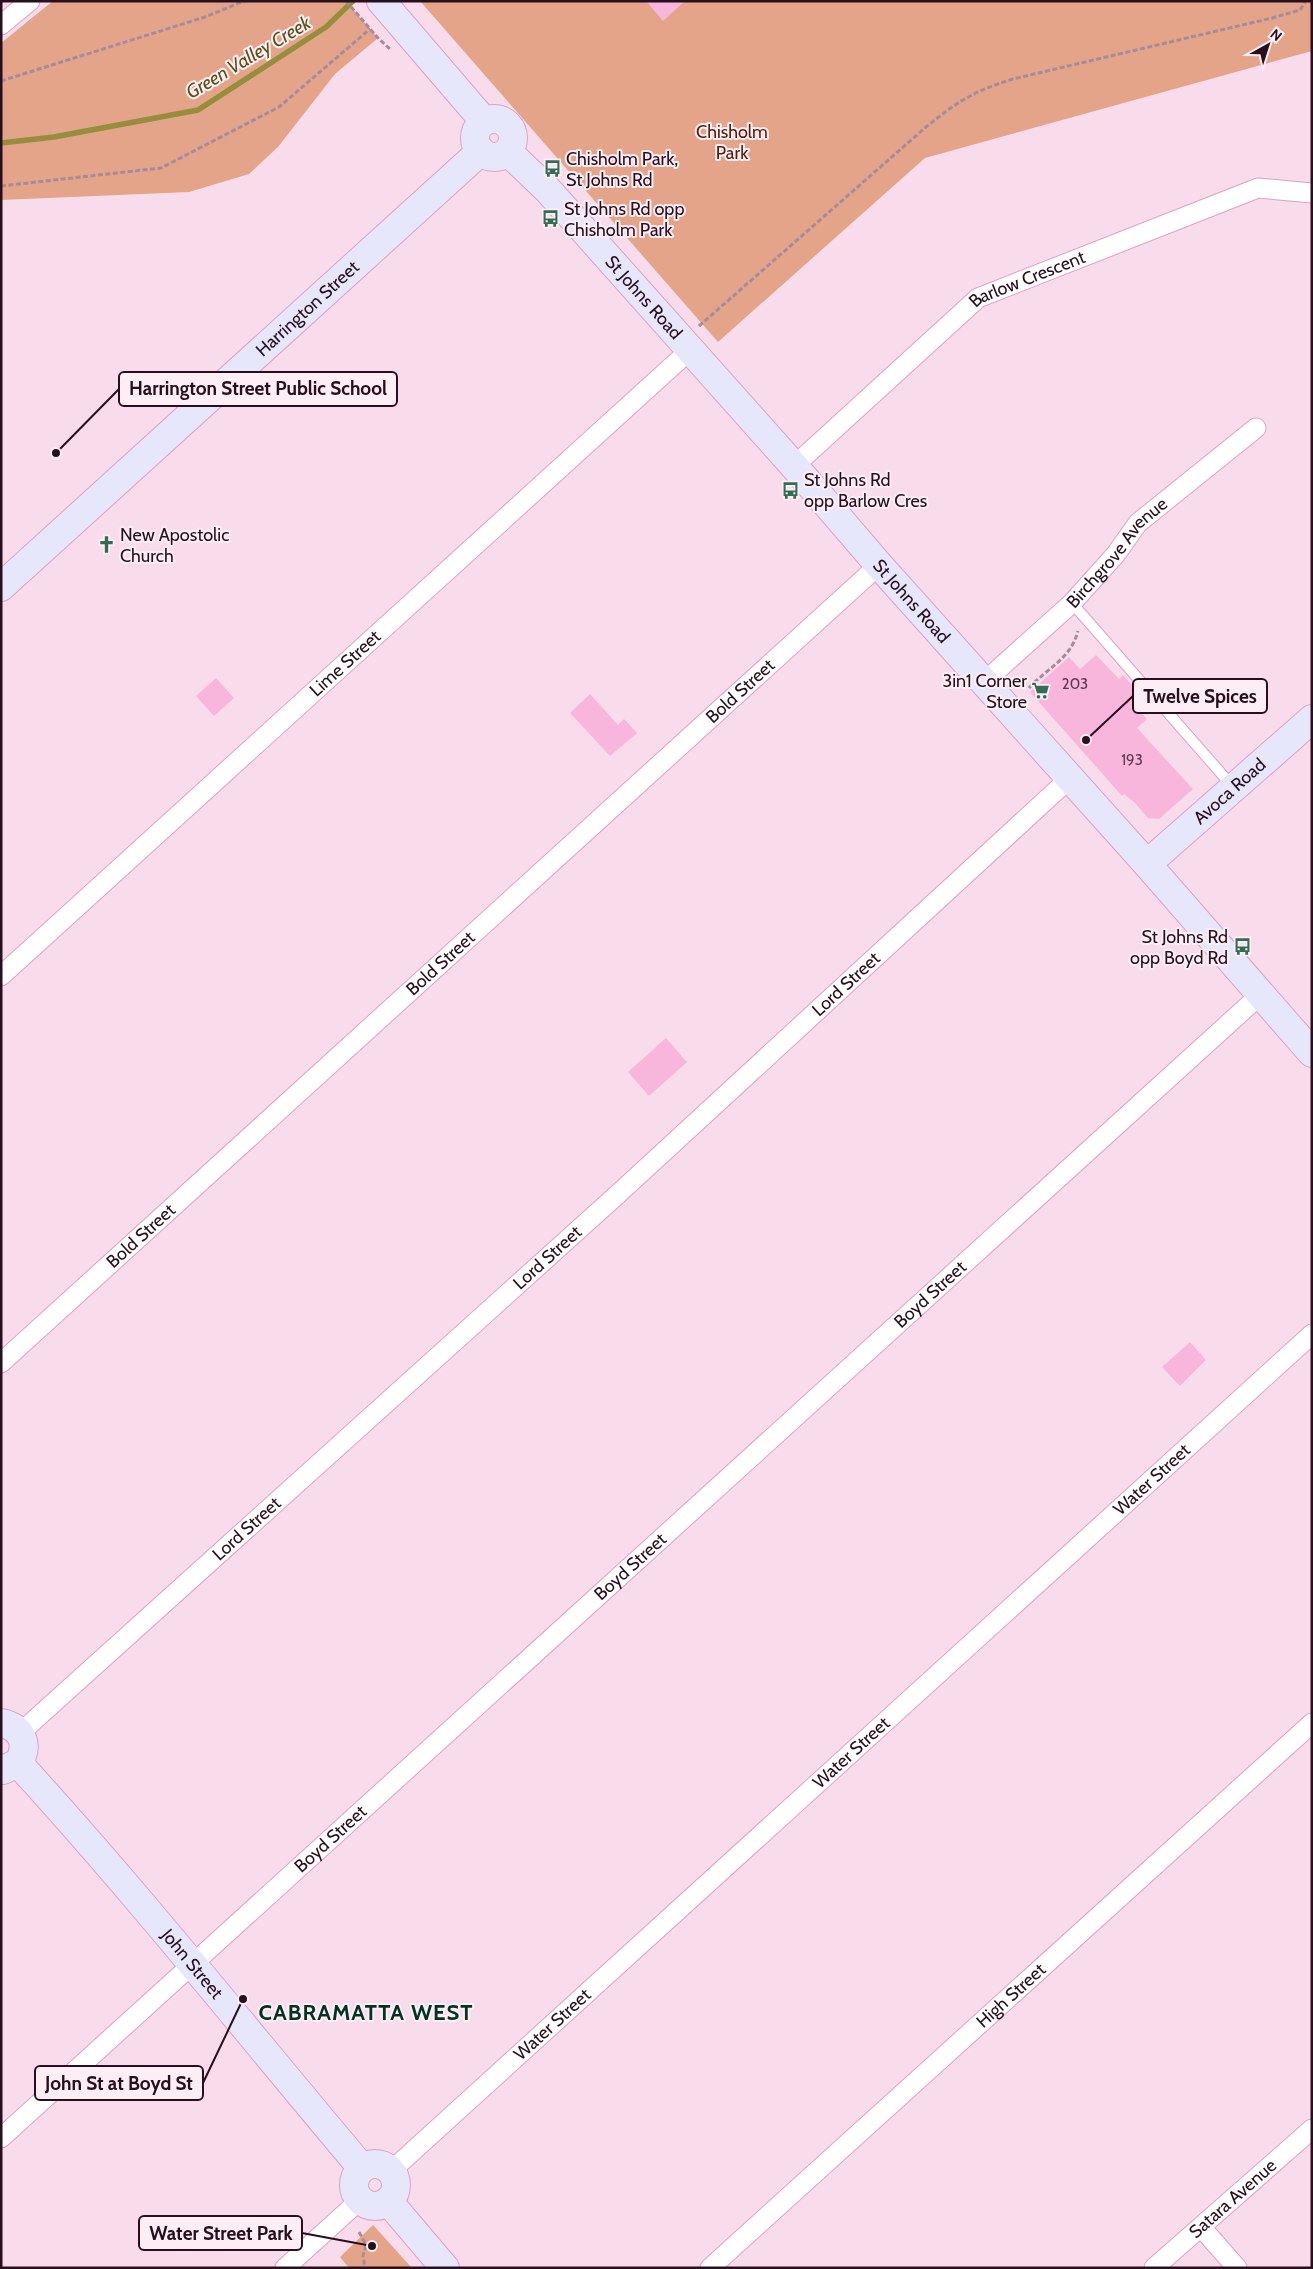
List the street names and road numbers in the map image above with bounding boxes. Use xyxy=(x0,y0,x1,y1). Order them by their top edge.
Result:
street label: Barlow Crescent xyxy=(964,246,1088,312)
street label: St Johns Road xyxy=(600,251,687,344)
street label: Harrington Street xyxy=(251,256,364,361)
street label: Birchgrove Avenue xyxy=(1062,493,1172,612)
street label: St Johns Road xyxy=(868,555,955,648)
street label: Lime Street xyxy=(305,625,385,701)
street label: Bold Street xyxy=(701,654,779,728)
street label: Avoca Road xyxy=(1189,754,1270,829)
street label: Bold Street xyxy=(402,927,479,1000)
street label: Lord Street xyxy=(807,947,885,1021)
street label: Bold Street xyxy=(102,1199,180,1273)
street label: Lord Street xyxy=(509,1221,586,1294)
street label: Boyd Street xyxy=(890,1256,971,1333)
street label: Water Street xyxy=(1109,1439,1195,1520)
street label: Lord Street xyxy=(208,1492,285,1565)
street label: Boyd Street xyxy=(590,1528,671,1605)
street label: Water Street xyxy=(808,1712,894,1793)
street label: Boyd Street xyxy=(290,1801,371,1877)
street label: John Street xyxy=(156,1924,228,2003)
street label: High Street xyxy=(972,1959,1050,2032)
street label: Water Street xyxy=(509,1984,595,2065)
street label: Satara Avenue xyxy=(1185,2154,1281,2243)

